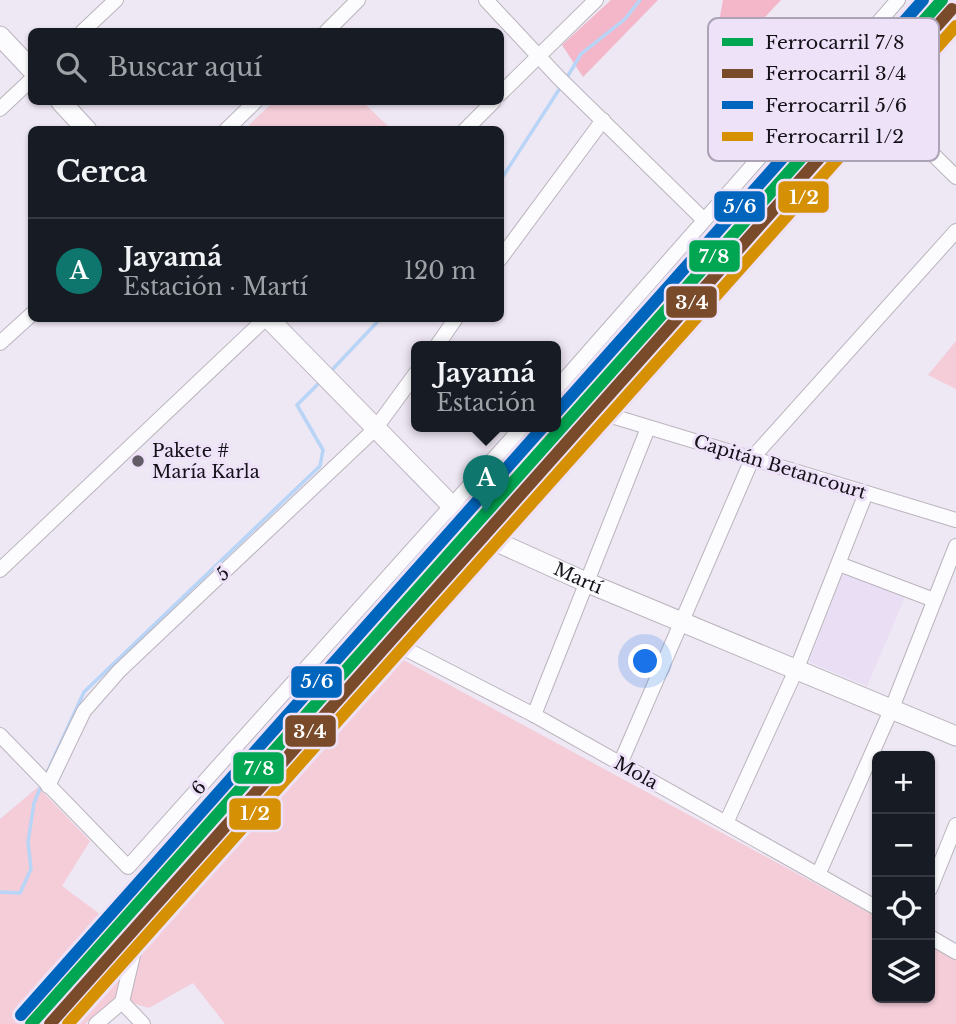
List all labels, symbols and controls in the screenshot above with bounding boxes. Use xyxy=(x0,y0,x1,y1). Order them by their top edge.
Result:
legend xyxy=(708,18,939,161)
search box xyxy=(28,28,504,105)
text: Ferrocarril 7/8 xyxy=(765,31,905,54)
icon: search xyxy=(52,48,90,86)
text: Buscar aquí xyxy=(108,51,262,83)
text: Ferrocarril 3/4 xyxy=(765,62,906,85)
text: Ferrocarril 5/6 xyxy=(765,94,907,117)
text: Ferrocarril 1/2 xyxy=(765,125,904,148)
text: Cerca xyxy=(56,153,147,190)
line badge: 1/2 xyxy=(777,180,830,214)
text: 1/2 xyxy=(789,186,819,209)
line badge: 5/6 xyxy=(713,190,766,223)
text: 5/6 xyxy=(723,195,757,218)
line badge: 7/8 xyxy=(688,239,741,273)
text: Jayamá xyxy=(123,241,222,273)
text: 7/8 xyxy=(699,245,729,268)
text: A xyxy=(70,257,88,285)
text: 120 m xyxy=(404,257,476,285)
text: Estación · Martí xyxy=(123,273,308,301)
line badge: 3/4 xyxy=(665,285,718,319)
text: 3/4 xyxy=(675,291,709,314)
popup xyxy=(411,341,561,432)
text: Jayamá xyxy=(436,357,535,389)
text: Estación xyxy=(436,389,536,417)
street label: Capitán Betancourt xyxy=(691,430,869,504)
place label: Pakete # María Karla xyxy=(152,440,260,483)
marker: Pakete # María Karla xyxy=(130,453,146,469)
pin: A xyxy=(463,455,509,513)
street label: Martí xyxy=(550,558,607,599)
street label: 5 xyxy=(212,562,234,586)
your location xyxy=(628,644,662,678)
line badge: 5/6 xyxy=(290,665,343,699)
text: 5/6 xyxy=(300,670,334,693)
line badge: 3/4 xyxy=(284,714,337,748)
text: 3/4 xyxy=(293,720,327,743)
line badge: 7/8 xyxy=(232,751,285,785)
map controls xyxy=(872,751,935,1003)
button: + xyxy=(872,751,935,814)
street label: Mola xyxy=(610,752,662,794)
text: 7/8 xyxy=(244,757,274,780)
street label: 6 xyxy=(187,776,211,800)
line badge: 1/2 xyxy=(228,797,282,831)
text: 1/2 xyxy=(240,802,270,825)
button: − xyxy=(872,814,935,877)
button: locate xyxy=(872,877,935,940)
button: layers xyxy=(872,940,935,1003)

